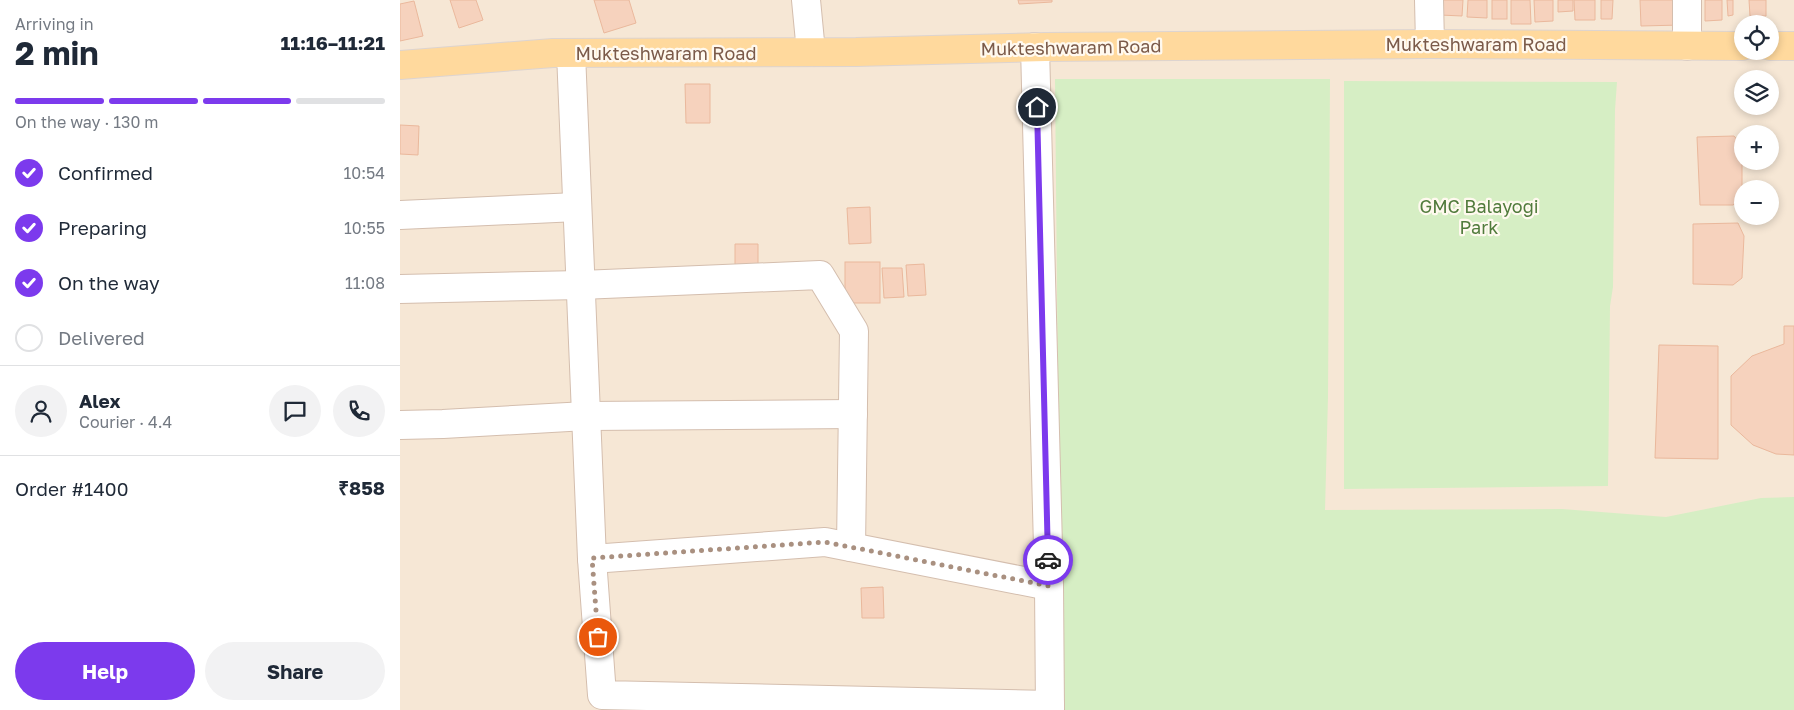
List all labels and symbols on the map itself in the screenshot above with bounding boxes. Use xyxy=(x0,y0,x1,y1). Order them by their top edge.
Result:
street label: Mukteshwaram Road xyxy=(1386,33,1566,55)
street label: Mukteshwaram Road xyxy=(980,34,1162,60)
street label: Mukteshwaram Road xyxy=(576,42,756,64)
pin xyxy=(1016,86,1058,128)
park label: GMC Balayogi Park xyxy=(1419,195,1539,238)
courier xyxy=(1023,535,1073,585)
pin xyxy=(577,616,619,658)

